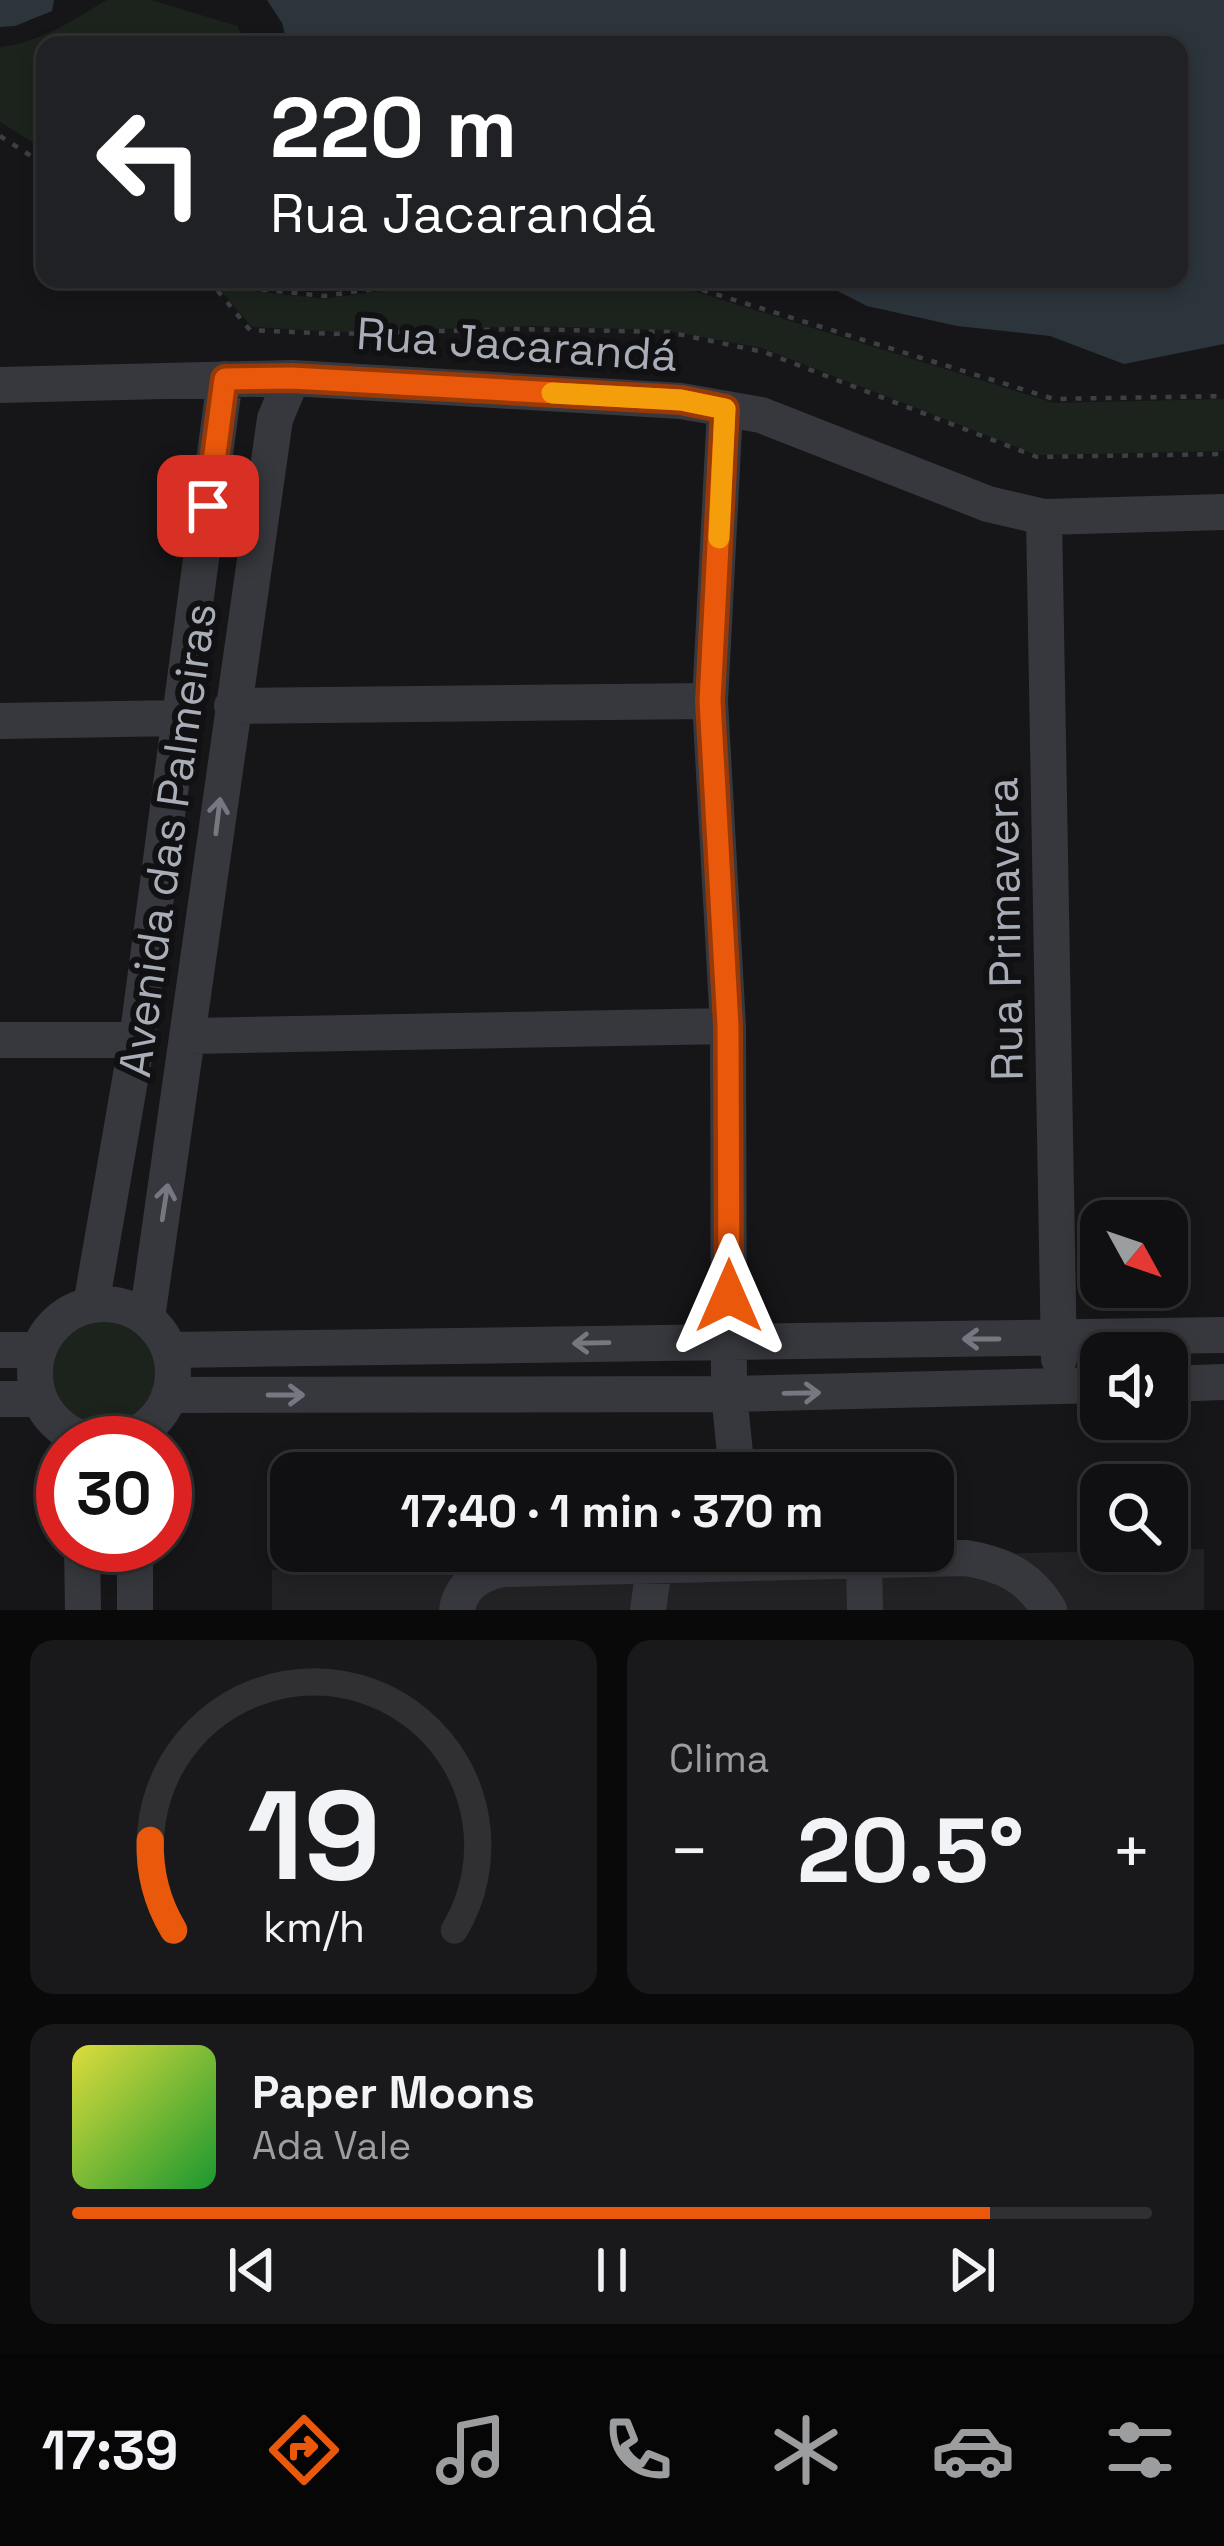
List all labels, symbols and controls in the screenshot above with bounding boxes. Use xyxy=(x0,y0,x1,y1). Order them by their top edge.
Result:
text: 220 m xyxy=(270,74,517,182)
icon: left xyxy=(72,84,228,240)
text: Rua Jacarandá xyxy=(270,179,656,248)
street label: Rua Jacarandá xyxy=(355,305,679,384)
pin xyxy=(157,455,259,557)
icon: arrive xyxy=(175,473,241,539)
street label: Avenida das Palmeiras xyxy=(106,599,229,1081)
street label: Rua Primavera xyxy=(973,777,1036,1081)
one-way arrow xyxy=(207,797,229,836)
one-way arrow xyxy=(154,1183,177,1222)
north arrow xyxy=(1080,1200,1188,1308)
map controls xyxy=(1080,1200,1188,1572)
position arrow xyxy=(666,1233,792,1359)
one-way arrow xyxy=(962,1328,1001,1350)
one-way arrow xyxy=(572,1332,611,1354)
button: sound xyxy=(1080,1332,1188,1440)
one-way arrow xyxy=(782,1381,821,1404)
one-way arrow xyxy=(266,1384,305,1406)
speed limit sign: 30 xyxy=(36,1416,192,1572)
button: search xyxy=(1080,1464,1188,1572)
text: 17:40 · 1 min · 370 m xyxy=(401,1483,823,1540)
text: Clima xyxy=(669,1734,769,1783)
text: 19 xyxy=(247,1756,380,1915)
text: 20.5° xyxy=(797,1793,1024,1908)
text: − xyxy=(669,1809,710,1893)
text: + xyxy=(1111,1809,1152,1893)
text: km/h xyxy=(262,1900,365,1955)
text: Paper Moons xyxy=(252,2064,535,2121)
text: Ada Vale xyxy=(252,2121,411,2170)
icon: previous xyxy=(219,2237,285,2303)
icon: pause xyxy=(579,2237,645,2303)
icon: next xyxy=(939,2237,1005,2303)
icon: directions xyxy=(262,2408,346,2492)
icon: music xyxy=(429,2408,513,2492)
icon: phone xyxy=(596,2408,680,2492)
icon: climate xyxy=(764,2408,848,2492)
icon: car xyxy=(931,2408,1015,2492)
icon: filters xyxy=(1098,2408,1182,2492)
text: 17:39 xyxy=(42,2416,178,2485)

